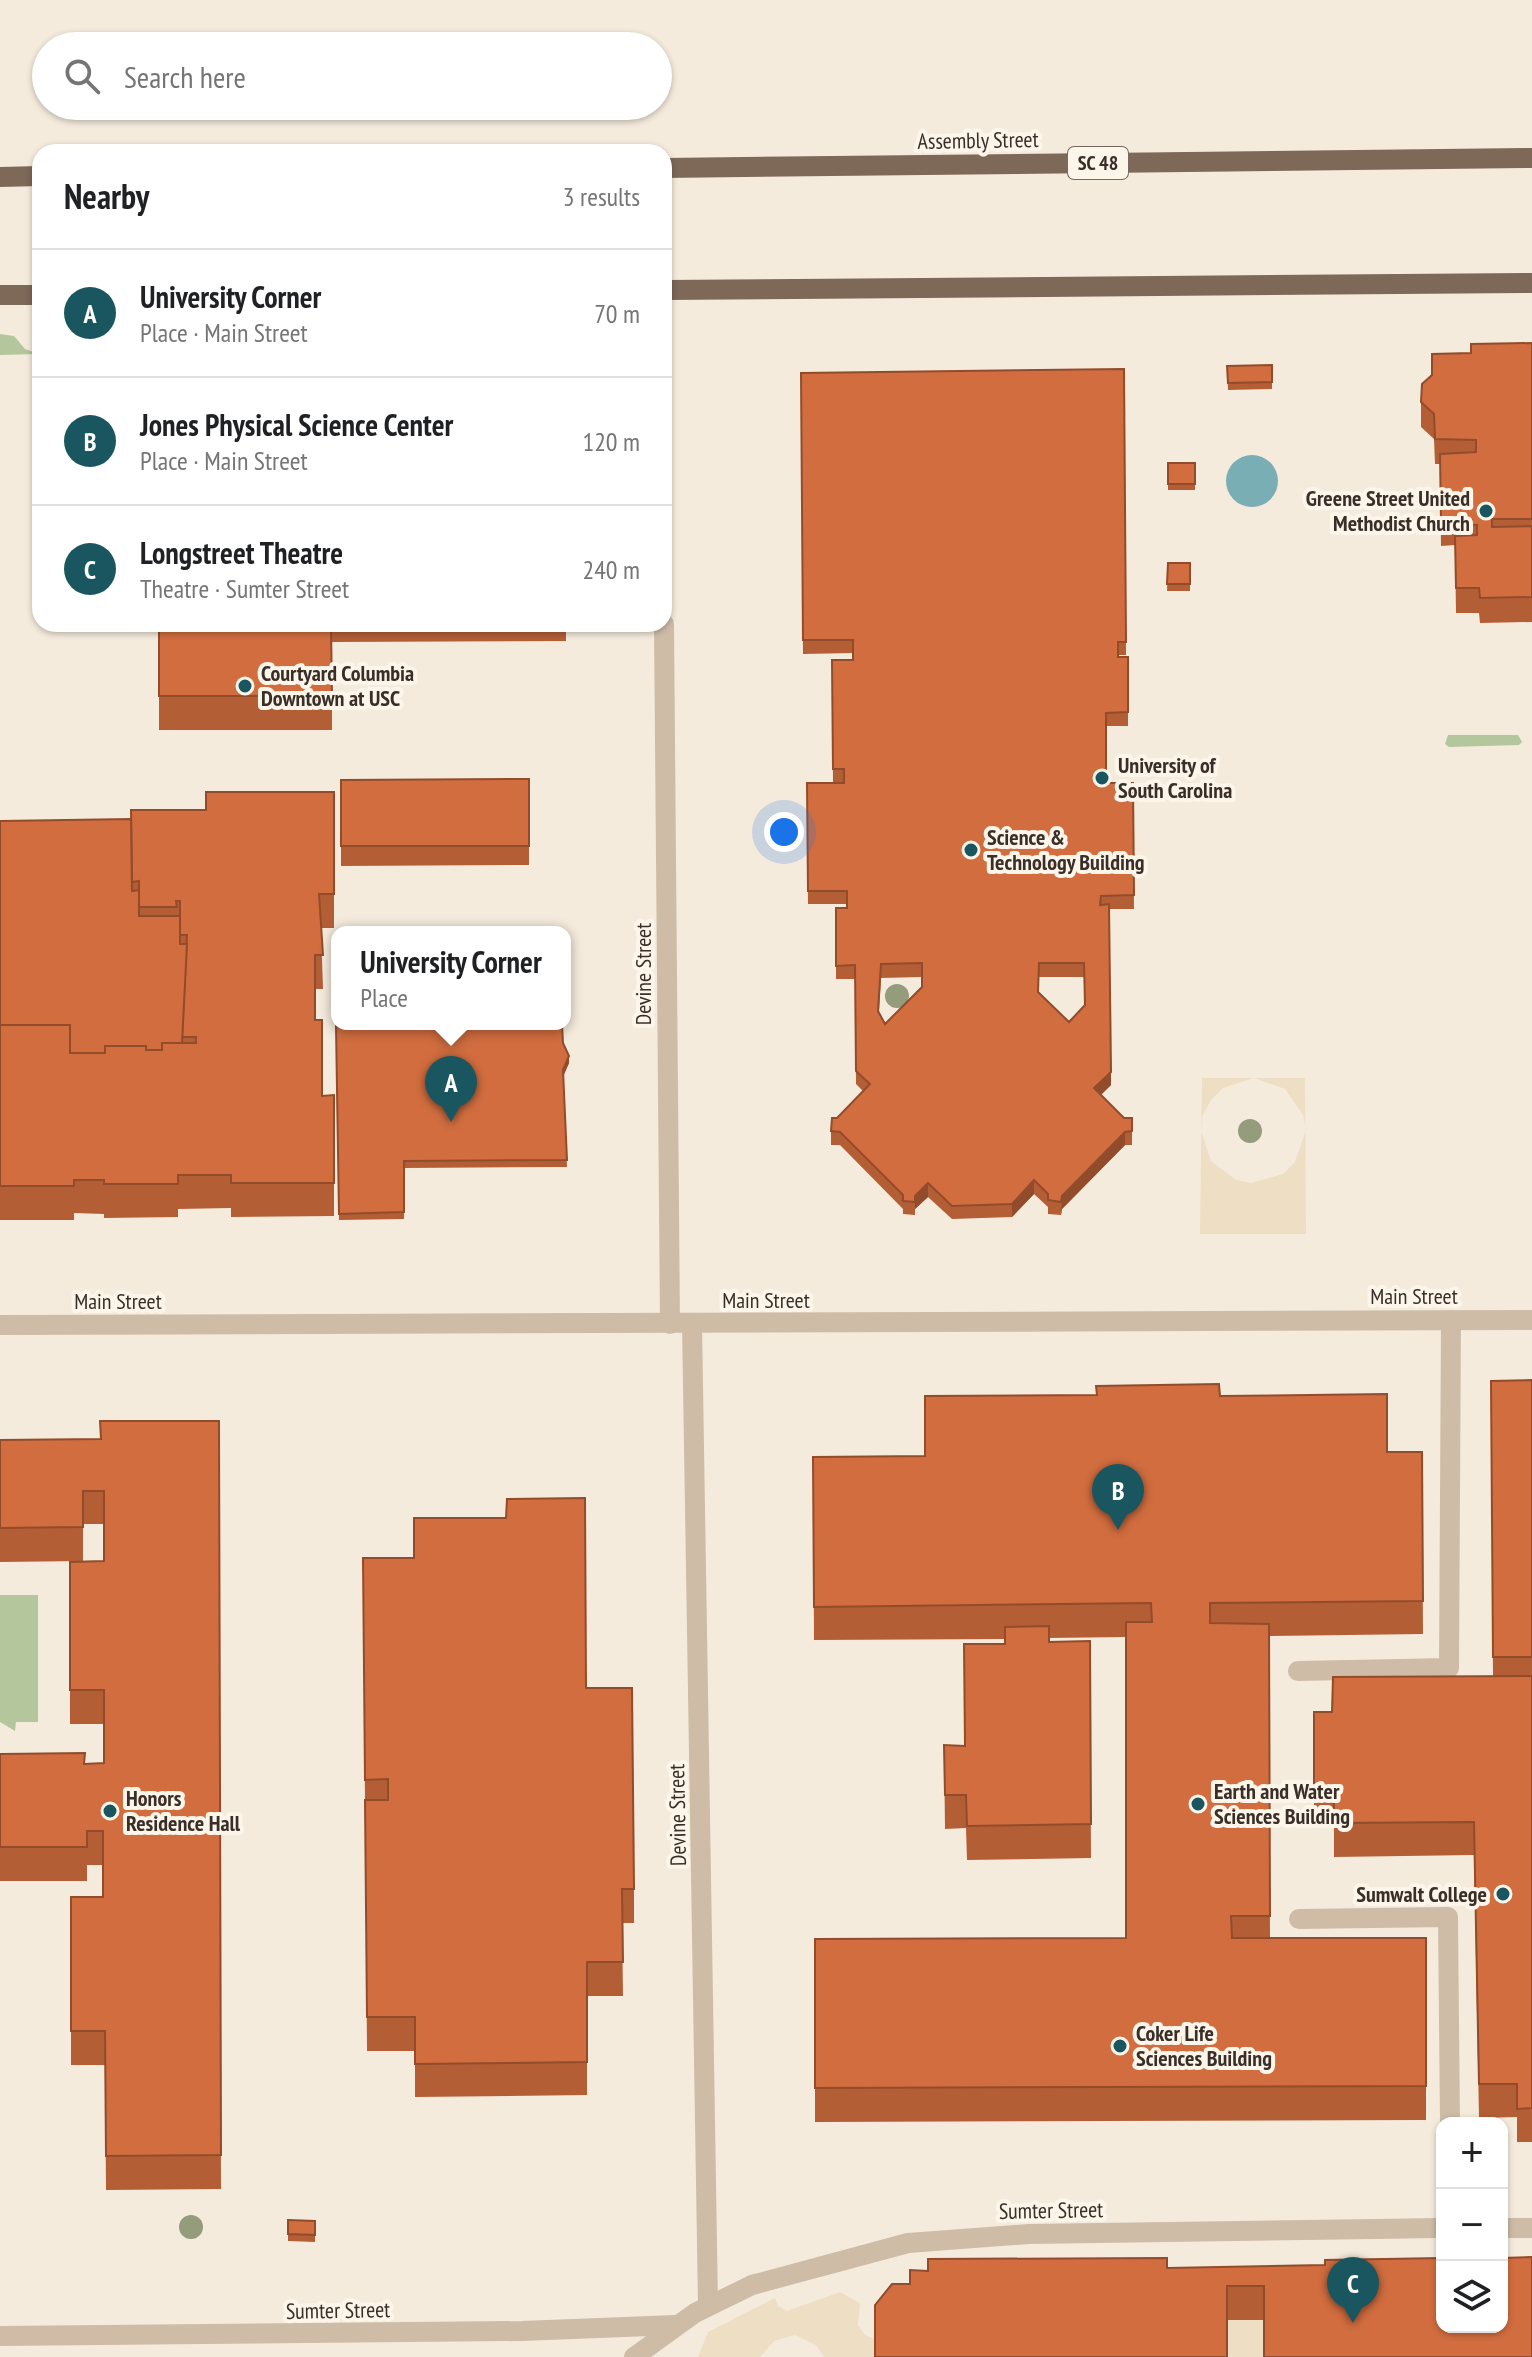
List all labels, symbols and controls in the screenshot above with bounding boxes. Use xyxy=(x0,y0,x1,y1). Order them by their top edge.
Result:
search box xyxy=(32,32,672,120)
icon: search xyxy=(60,54,104,98)
text: Search here xyxy=(124,57,246,96)
street label: Assembly Street xyxy=(917,125,1039,155)
road number: SC 48 xyxy=(1068,147,1128,179)
text: Nearby xyxy=(64,174,149,218)
text: 3 results xyxy=(563,180,640,213)
text: University Corner xyxy=(140,277,321,316)
text: A xyxy=(83,297,97,330)
text: 70 m xyxy=(594,297,640,330)
text: Place · Main Street xyxy=(140,316,308,349)
text: Jones Physical Science Center xyxy=(140,405,453,444)
text: B xyxy=(84,425,96,458)
text: 120 m xyxy=(582,425,640,458)
text: Place · Main Street xyxy=(140,444,308,477)
place label: Greene Street United Methodist Church xyxy=(1306,484,1470,537)
marker: Greene Street United Methodist Church xyxy=(1477,502,1495,520)
text: Longstreet Theatre xyxy=(140,533,343,572)
text: C xyxy=(84,553,96,586)
text: 240 m xyxy=(582,553,640,586)
text: Theatre · Sumter Street xyxy=(140,572,349,605)
place label: Courtyard Columbia Downtown at USC xyxy=(261,659,414,712)
marker: Courtyard Columbia Downtown at USC xyxy=(236,677,254,695)
place label: University of South Carolina xyxy=(1118,751,1232,804)
marker: University of South Carolina xyxy=(1093,769,1111,787)
your location xyxy=(764,812,804,852)
place label: Science & Technology Building xyxy=(987,823,1145,876)
marker: Science & Technology Building xyxy=(962,841,980,859)
street label: Devine Street xyxy=(629,923,657,1025)
popup xyxy=(331,926,571,1030)
text: University Corner xyxy=(360,942,542,981)
text: Place xyxy=(360,981,408,1014)
pin: A xyxy=(425,1056,477,1122)
street label: Main Street xyxy=(1370,1282,1458,1310)
street label: Main Street xyxy=(722,1286,810,1314)
street label: Main Street xyxy=(74,1287,162,1315)
pin: B xyxy=(1092,1464,1144,1530)
street label: Devine Street xyxy=(662,1763,692,1867)
place label: Earth and Water Sciences Building xyxy=(1214,1777,1350,1830)
place label: Honors Residence Hall xyxy=(126,1784,241,1837)
marker: Earth and Water Sciences Building xyxy=(1189,1795,1207,1813)
marker: Honors Residence Hall xyxy=(101,1802,119,1820)
place label: Sumwalt College xyxy=(1356,1880,1487,1908)
marker: Sumwalt College xyxy=(1494,1885,1512,1903)
place label: Coker Life Sciences Building xyxy=(1136,2019,1272,2072)
marker: Coker Life Sciences Building xyxy=(1111,2037,1129,2055)
map controls xyxy=(1436,2117,1508,2333)
button: + xyxy=(1436,2117,1508,2189)
button: − xyxy=(1436,2189,1508,2261)
street label: Sumter Street xyxy=(999,2195,1103,2225)
pin: C xyxy=(1327,2257,1379,2323)
button: layers xyxy=(1436,2261,1508,2333)
street label: Sumter Street xyxy=(286,2295,390,2325)

